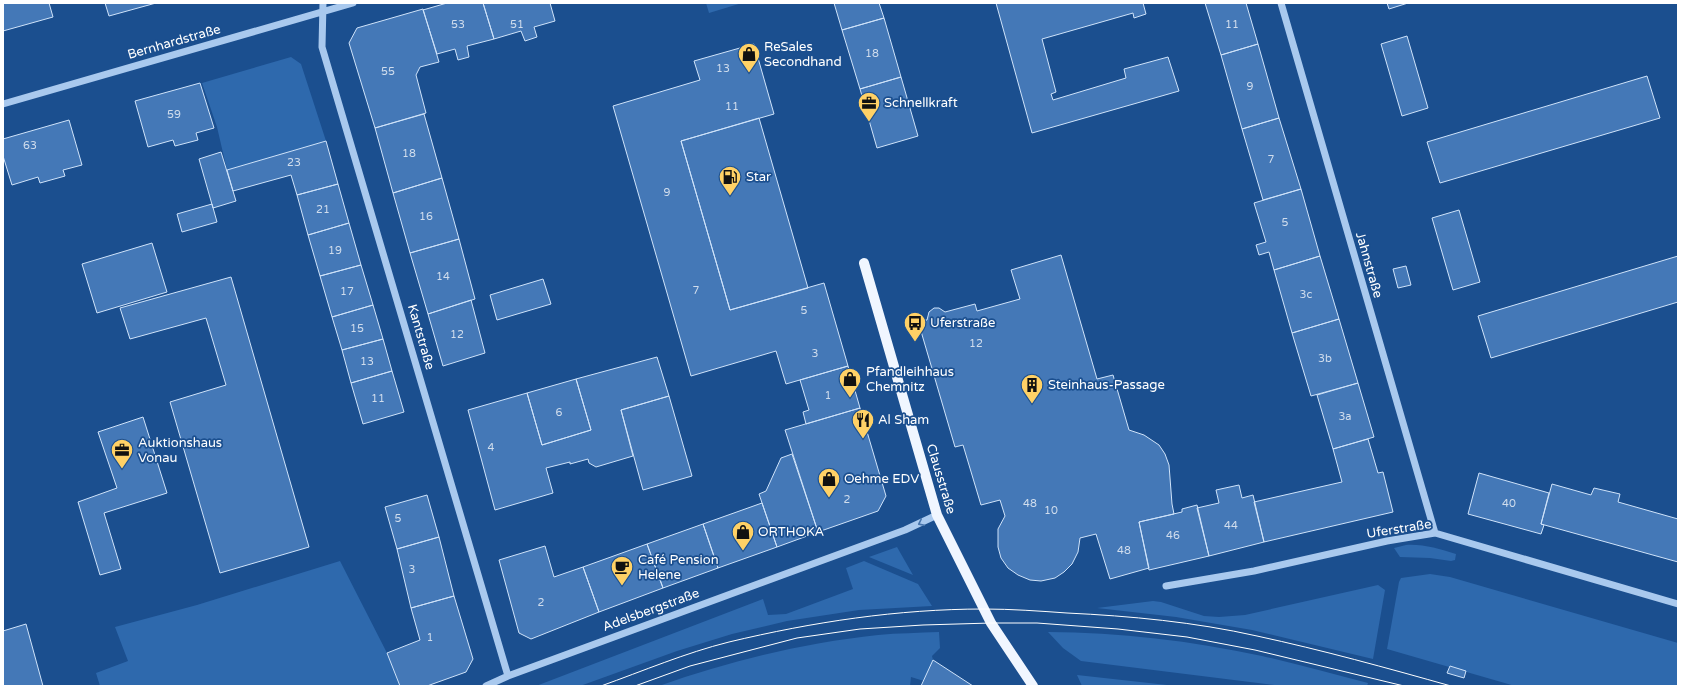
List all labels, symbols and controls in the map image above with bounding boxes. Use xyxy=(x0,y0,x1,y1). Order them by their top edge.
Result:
house number: 53 xyxy=(451,18,465,31)
house number: 51 xyxy=(510,18,524,31)
house number: 11 xyxy=(1225,18,1239,31)
street label: Bernhardstraße xyxy=(126,21,222,63)
place label: ReSales Secondhand xyxy=(764,39,842,70)
shop icon: ReSales Secondhand xyxy=(736,41,762,74)
house number: 18 xyxy=(865,47,879,60)
house number: 13 xyxy=(716,62,730,75)
house number: 55 xyxy=(381,65,395,78)
house number: 9 xyxy=(1247,80,1254,93)
office icon: Schnellkraft xyxy=(856,90,882,123)
place label: Schnellkraft xyxy=(884,95,958,111)
house number: 11 xyxy=(725,100,739,113)
house number: 59 xyxy=(167,108,181,121)
house number: 63 xyxy=(23,139,37,152)
house number: 18 xyxy=(402,147,416,160)
house number: 7 xyxy=(1268,153,1275,166)
house number: 23 xyxy=(287,156,301,169)
fuel station icon: Star xyxy=(717,164,743,197)
place label: Star xyxy=(746,169,771,185)
house number: 9 xyxy=(664,186,671,199)
house number: 21 xyxy=(316,203,330,216)
house number: 16 xyxy=(419,210,433,223)
house number: 5 xyxy=(1282,216,1289,229)
street label: Jahnstraße xyxy=(1352,230,1386,300)
house number: 19 xyxy=(328,244,342,257)
house number: 14 xyxy=(436,270,450,283)
house number: 7 xyxy=(693,284,700,297)
house number: 17 xyxy=(340,285,354,298)
house number: 3c xyxy=(1300,288,1313,301)
street label: Kantstraße xyxy=(404,302,438,372)
house number: 5 xyxy=(801,304,808,317)
bus stop icon: Uferstraße xyxy=(902,310,928,343)
place label: Uferstraße xyxy=(930,315,995,331)
house number: 15 xyxy=(350,322,364,335)
house number: 12 xyxy=(450,328,464,341)
house number: 12 xyxy=(969,337,983,350)
house number: 3 xyxy=(812,347,819,360)
house number: 3b xyxy=(1318,352,1332,365)
house number: 13 xyxy=(360,355,374,368)
place label: Pfandleihhaus Chemnitz xyxy=(866,364,954,395)
shop icon: Pfandleihhaus Chemnitz xyxy=(837,366,863,399)
building icon: Steinhaus-Passage xyxy=(1019,372,1045,405)
place label: Steinhaus-Passage xyxy=(1048,377,1165,393)
house number: 1 xyxy=(825,389,831,402)
house number: 11 xyxy=(371,392,385,405)
house number: 6 xyxy=(556,406,563,419)
restaurant icon: Al Sham xyxy=(850,407,876,440)
house number: 3a xyxy=(1338,410,1352,423)
place label: Al Sham xyxy=(878,412,929,428)
place label: Auktionshaus Vonau xyxy=(138,435,222,466)
office icon: Auktionshaus Vonau xyxy=(109,437,135,470)
house number: 4 xyxy=(488,441,495,454)
street label: Clausstraße xyxy=(923,442,959,516)
shop icon: Oehme EDV xyxy=(816,466,842,499)
place label: Oehme EDV xyxy=(844,471,919,487)
house number: 2 xyxy=(844,493,851,506)
house number: 48 xyxy=(1023,497,1037,510)
house number: 40 xyxy=(1502,497,1516,510)
house number: 10 xyxy=(1044,504,1058,517)
house number: 5 xyxy=(395,512,402,525)
street label: Uferstraße xyxy=(1365,516,1433,542)
one-way arrow xyxy=(917,518,925,526)
shop icon: ORTHOKA xyxy=(730,519,756,552)
house number: 44 xyxy=(1224,519,1238,532)
place label: ORTHOKA xyxy=(758,524,825,540)
house number: 46 xyxy=(1166,529,1180,542)
house number: 48 xyxy=(1117,544,1131,557)
place label: Café Pension Helene xyxy=(638,552,719,583)
cafe icon: Café Pension Helene xyxy=(609,554,635,587)
house number: 3 xyxy=(409,563,416,576)
street label: Adelsbergstraße xyxy=(600,585,702,635)
house number: 2 xyxy=(538,596,545,609)
house number: 1 xyxy=(427,631,433,644)

